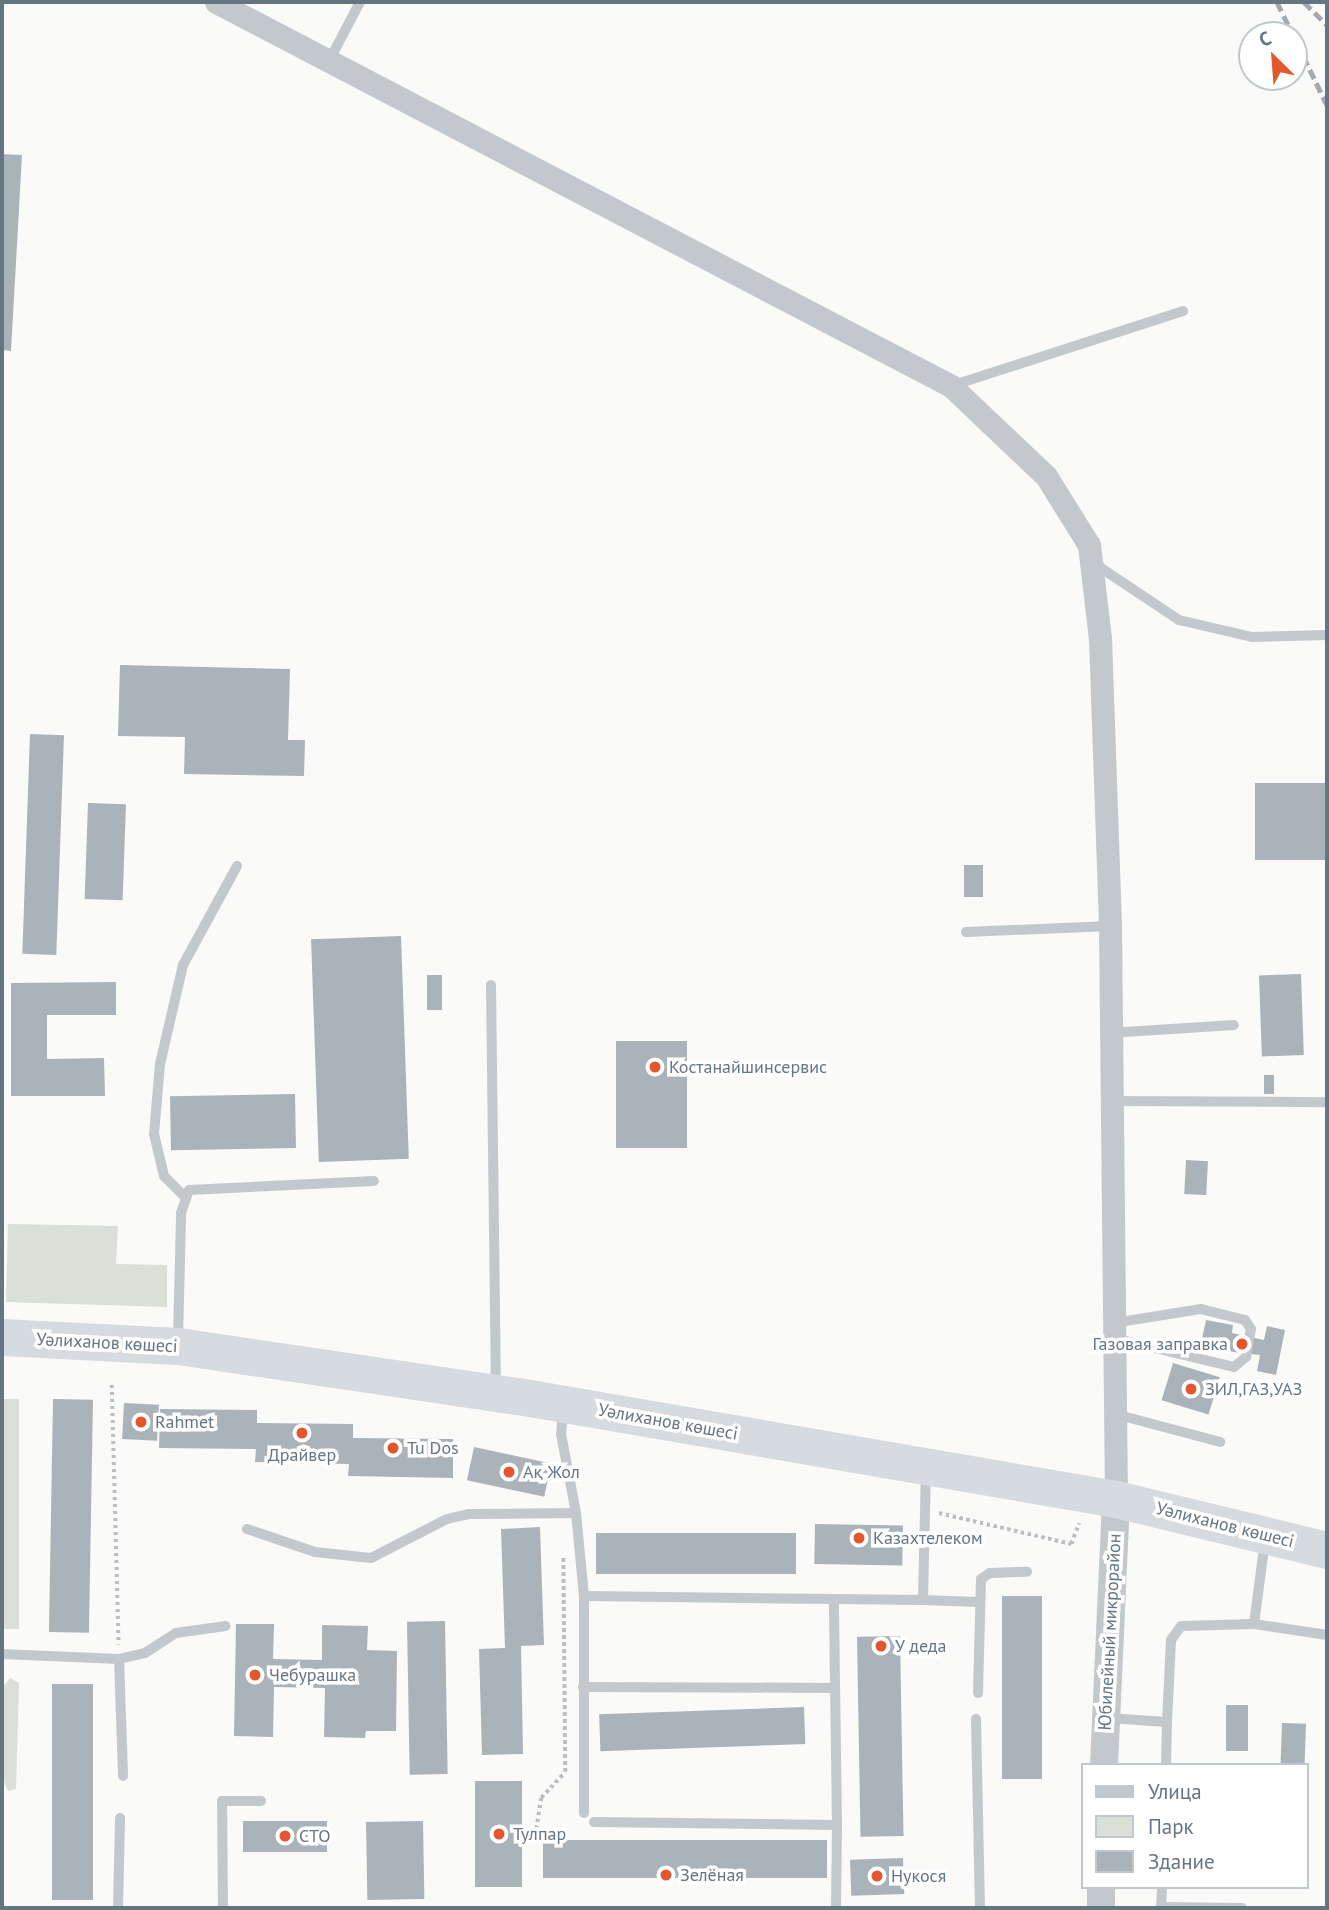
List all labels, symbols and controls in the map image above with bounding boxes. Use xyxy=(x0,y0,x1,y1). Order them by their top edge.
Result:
north arrow xyxy=(1238,21,1308,91)
text: С xyxy=(1255,26,1275,52)
place label: Костанайшинсервис xyxy=(669,1056,827,1078)
marker: Костанайшинсервис xyxy=(647,1059,663,1075)
street label: Уәлиханов көшесі xyxy=(36,1329,178,1357)
place label: Газовая заправка xyxy=(1093,1333,1228,1355)
marker: Газовая заправка xyxy=(1234,1336,1250,1352)
place label: ЗИЛ,ГАЗ,УАЗ xyxy=(1205,1378,1302,1400)
marker: ЗИЛ,ГАЗ,УАЗ xyxy=(1183,1381,1199,1397)
street label: Уәлиханов көшесі xyxy=(596,1399,740,1445)
place label: Rahmet xyxy=(155,1411,214,1433)
marker: Rahmet xyxy=(133,1414,149,1430)
marker: Драйвер xyxy=(294,1425,310,1441)
place label: Tu Dos xyxy=(407,1437,459,1459)
marker: Tu Dos xyxy=(385,1440,401,1456)
place label: Драйвер xyxy=(268,1444,336,1466)
place label: Ақ Жол xyxy=(523,1461,580,1483)
marker: Ақ Жол xyxy=(501,1464,517,1480)
street label: Уәлиханов көшесі xyxy=(1154,1497,1296,1553)
place label: Казахтелеком xyxy=(873,1527,983,1549)
marker: Казахтелеком xyxy=(851,1530,867,1546)
street label: Юбилейный микрорайон xyxy=(1094,1533,1126,1731)
place label: У деда xyxy=(895,1635,947,1657)
marker: У деда xyxy=(873,1638,889,1654)
place label: Чебурашка xyxy=(269,1664,356,1686)
marker: Чебурашка xyxy=(247,1667,263,1683)
legend xyxy=(1080,1763,1308,1889)
text: Улица xyxy=(1148,1778,1202,1805)
text: Парк xyxy=(1148,1813,1194,1840)
place label: Тулпар xyxy=(513,1823,566,1845)
place label: СТО xyxy=(299,1825,330,1847)
marker: Тулпар xyxy=(491,1826,507,1842)
marker: СТО xyxy=(277,1828,293,1844)
text: Здание xyxy=(1148,1848,1215,1875)
place label: Зелёная xyxy=(680,1864,744,1886)
place label: Нукося xyxy=(891,1865,946,1887)
marker: Зелёная xyxy=(658,1867,674,1883)
marker: Нукося xyxy=(869,1868,885,1884)

